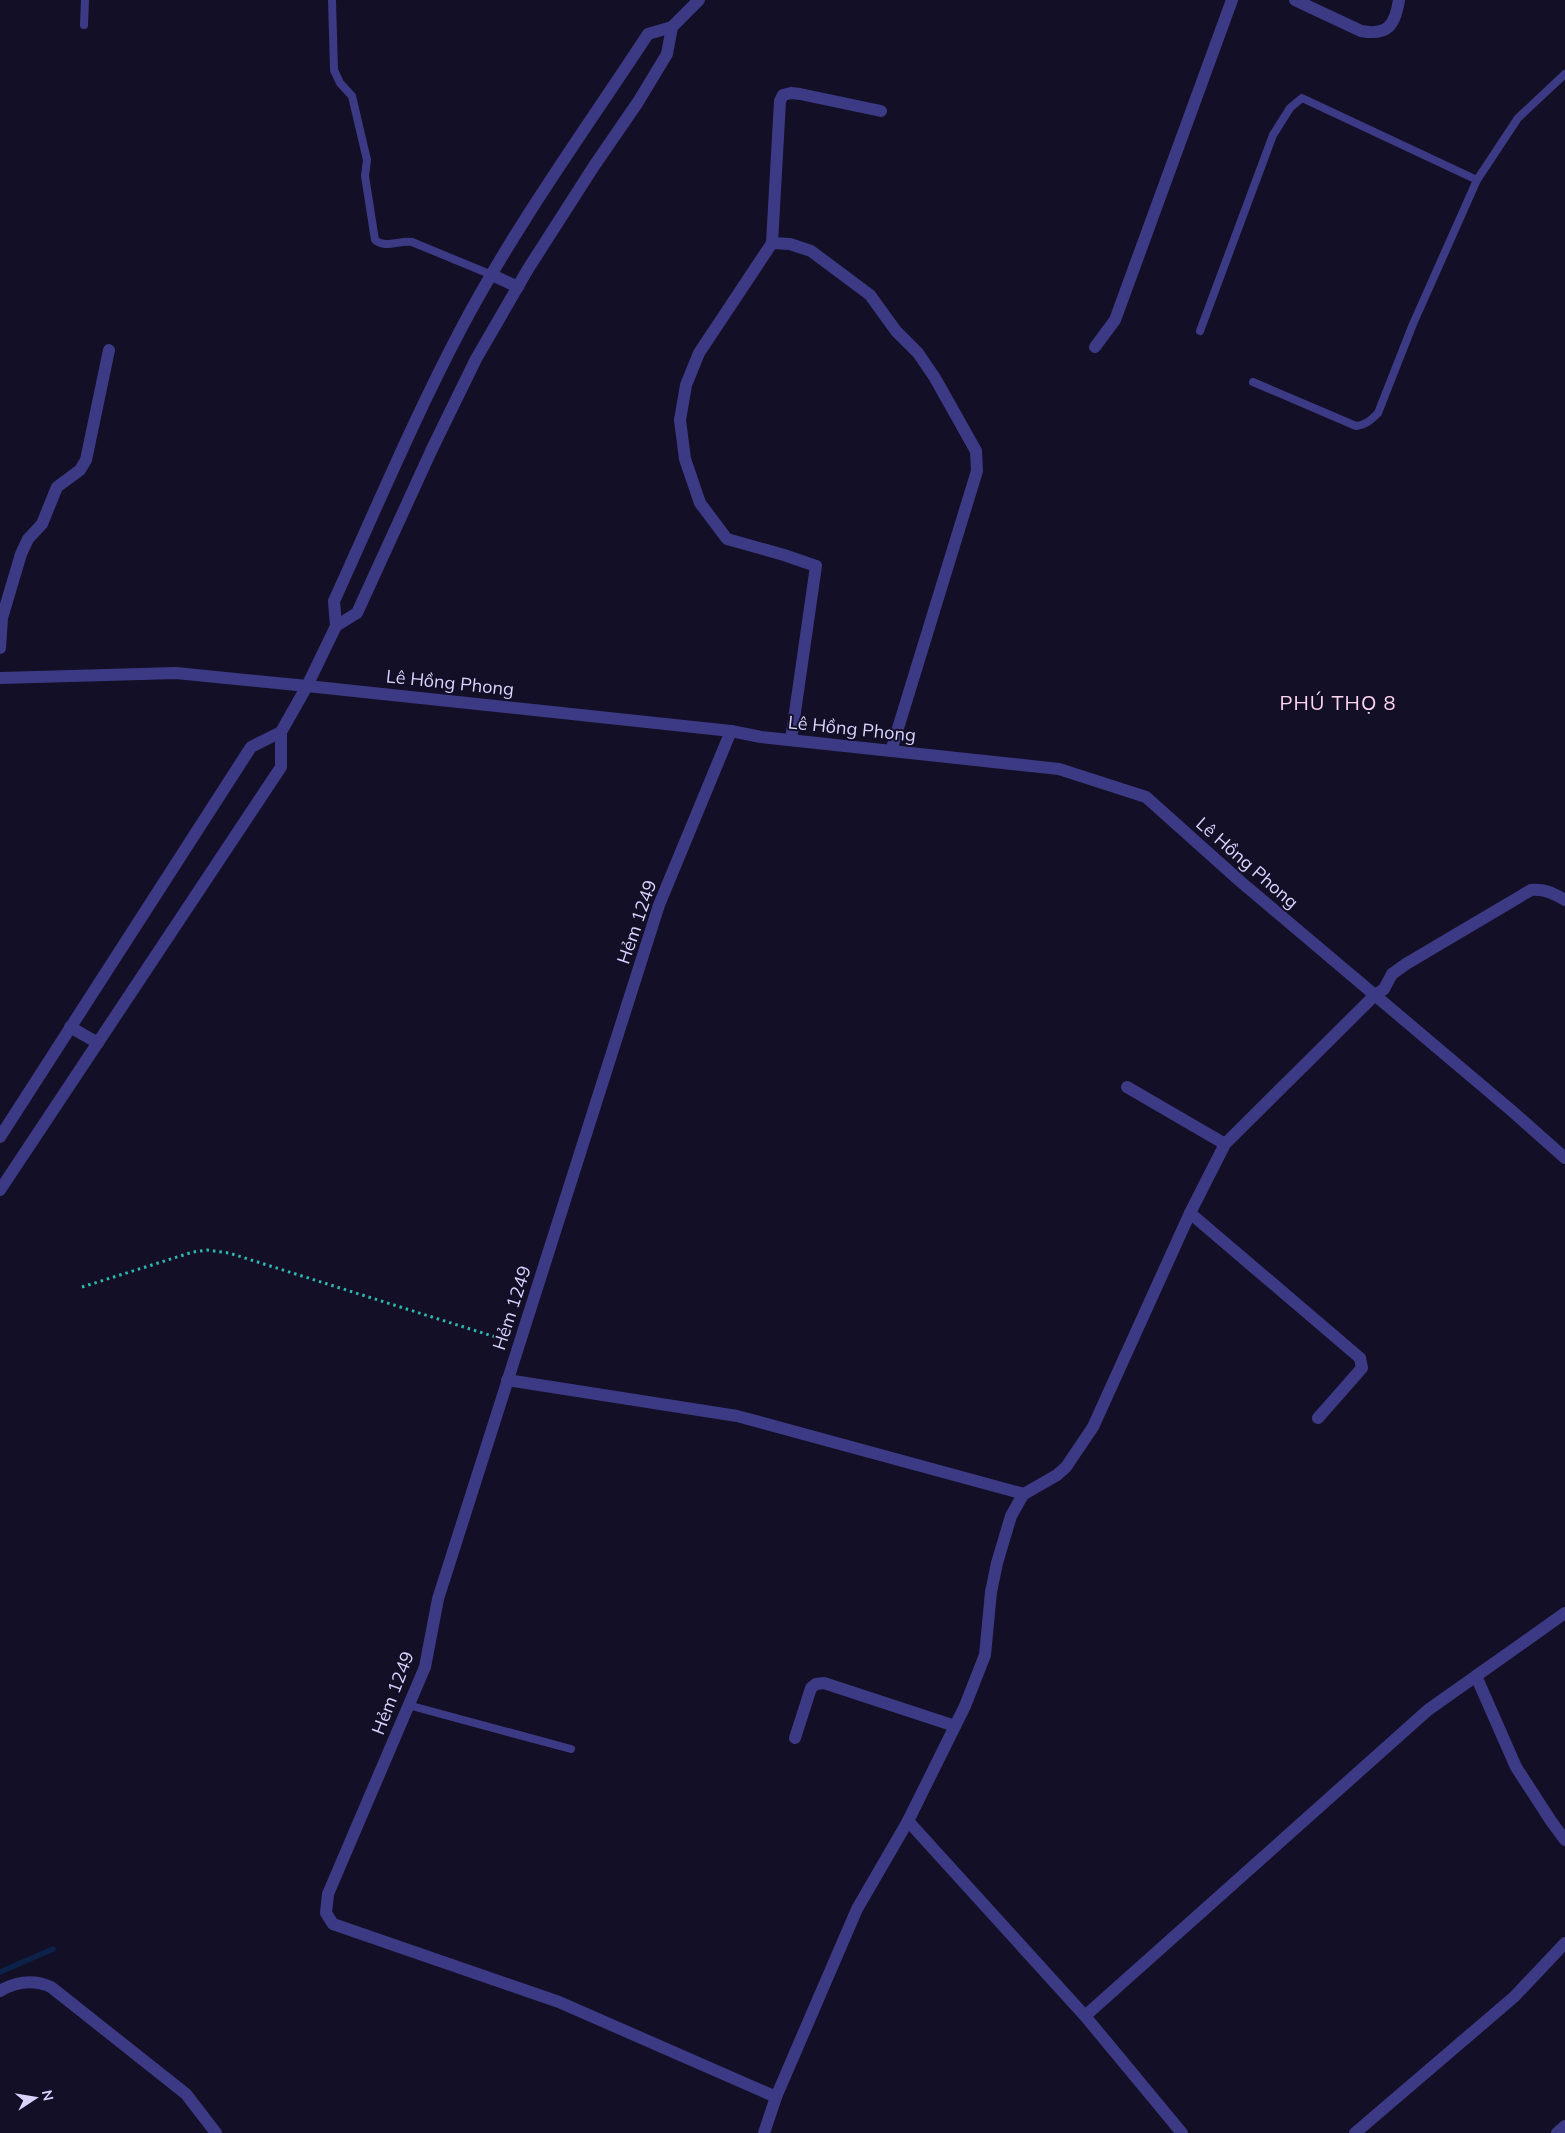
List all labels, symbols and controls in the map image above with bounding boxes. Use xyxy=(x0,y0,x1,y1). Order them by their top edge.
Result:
street label: Lê Hồng Phong xyxy=(385,664,515,701)
district label: PHÚ THỌ 8 xyxy=(1279,690,1397,715)
street label: Lê Hồng Phong xyxy=(787,710,917,747)
street label: Lê Hồng Phong xyxy=(1191,812,1303,913)
street label: Hẻm 1249 xyxy=(611,877,662,967)
street label: Hẻm 1249 xyxy=(487,1263,536,1353)
street label: Hẻm 1249 xyxy=(366,1648,419,1738)
north arrow xyxy=(10,2073,60,2123)
text: N xyxy=(38,2088,58,2102)

